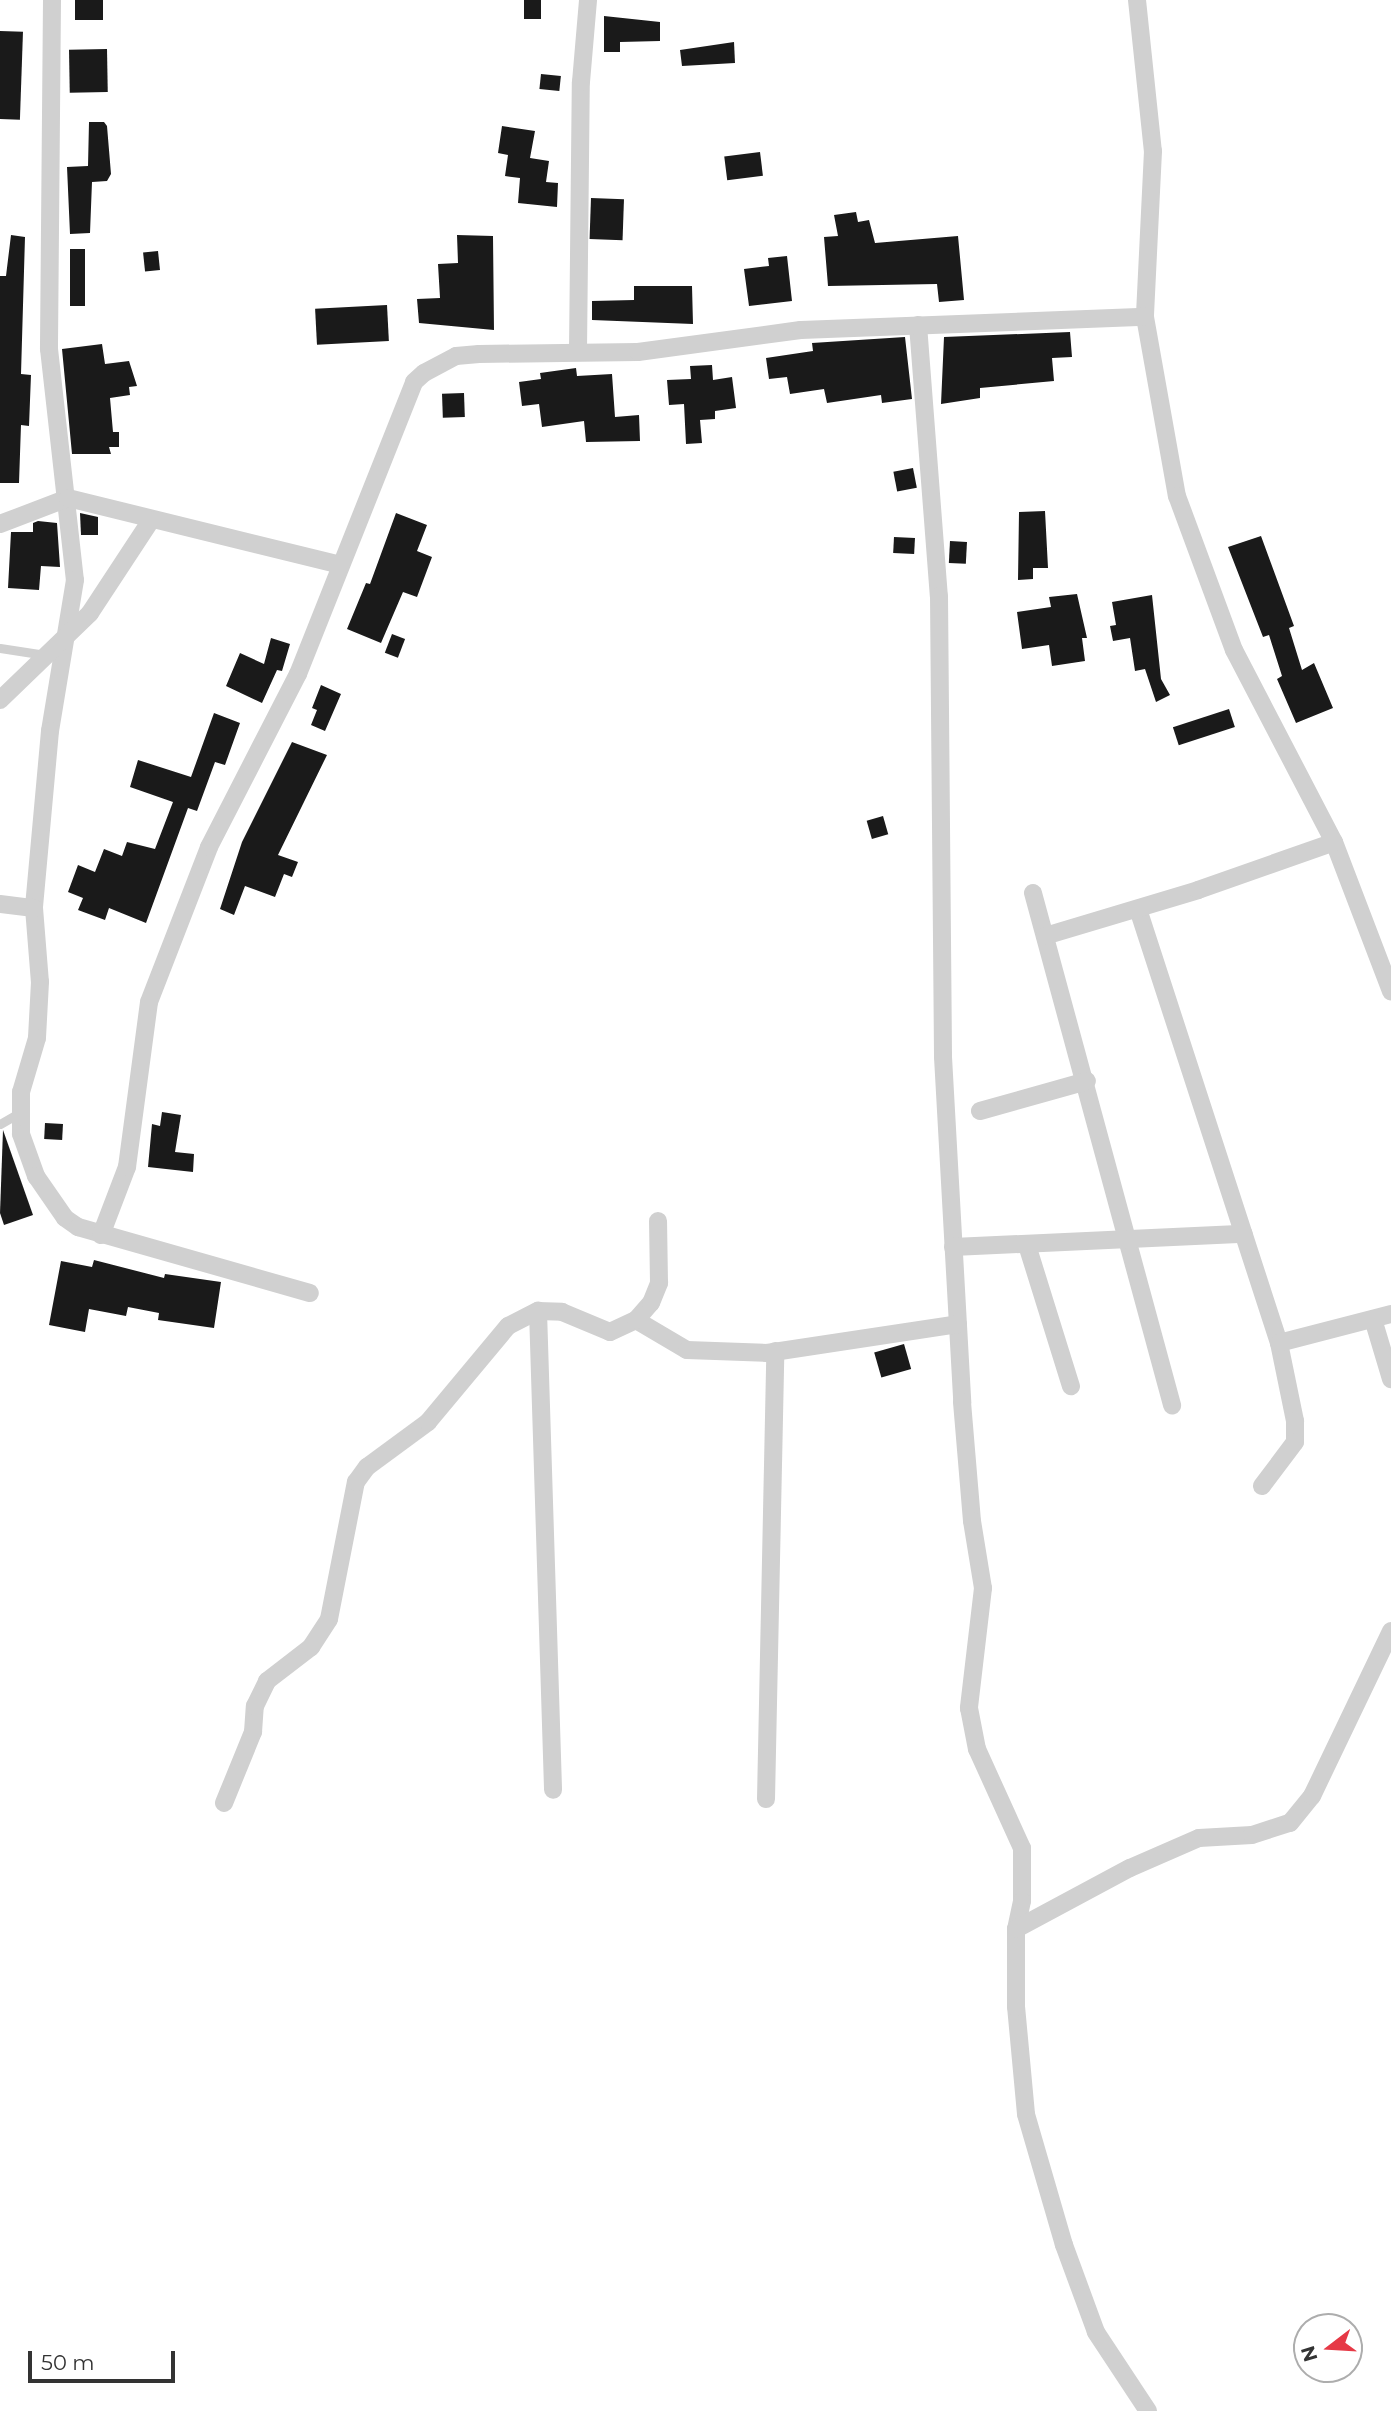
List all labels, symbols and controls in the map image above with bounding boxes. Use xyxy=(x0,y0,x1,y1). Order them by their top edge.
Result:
north arrow xyxy=(1293,2313,1363,2383)
scale bar xyxy=(32,2338,178,2382)
text: N xyxy=(1296,2343,1323,2364)
text: 50 m xyxy=(41,2350,95,2375)

